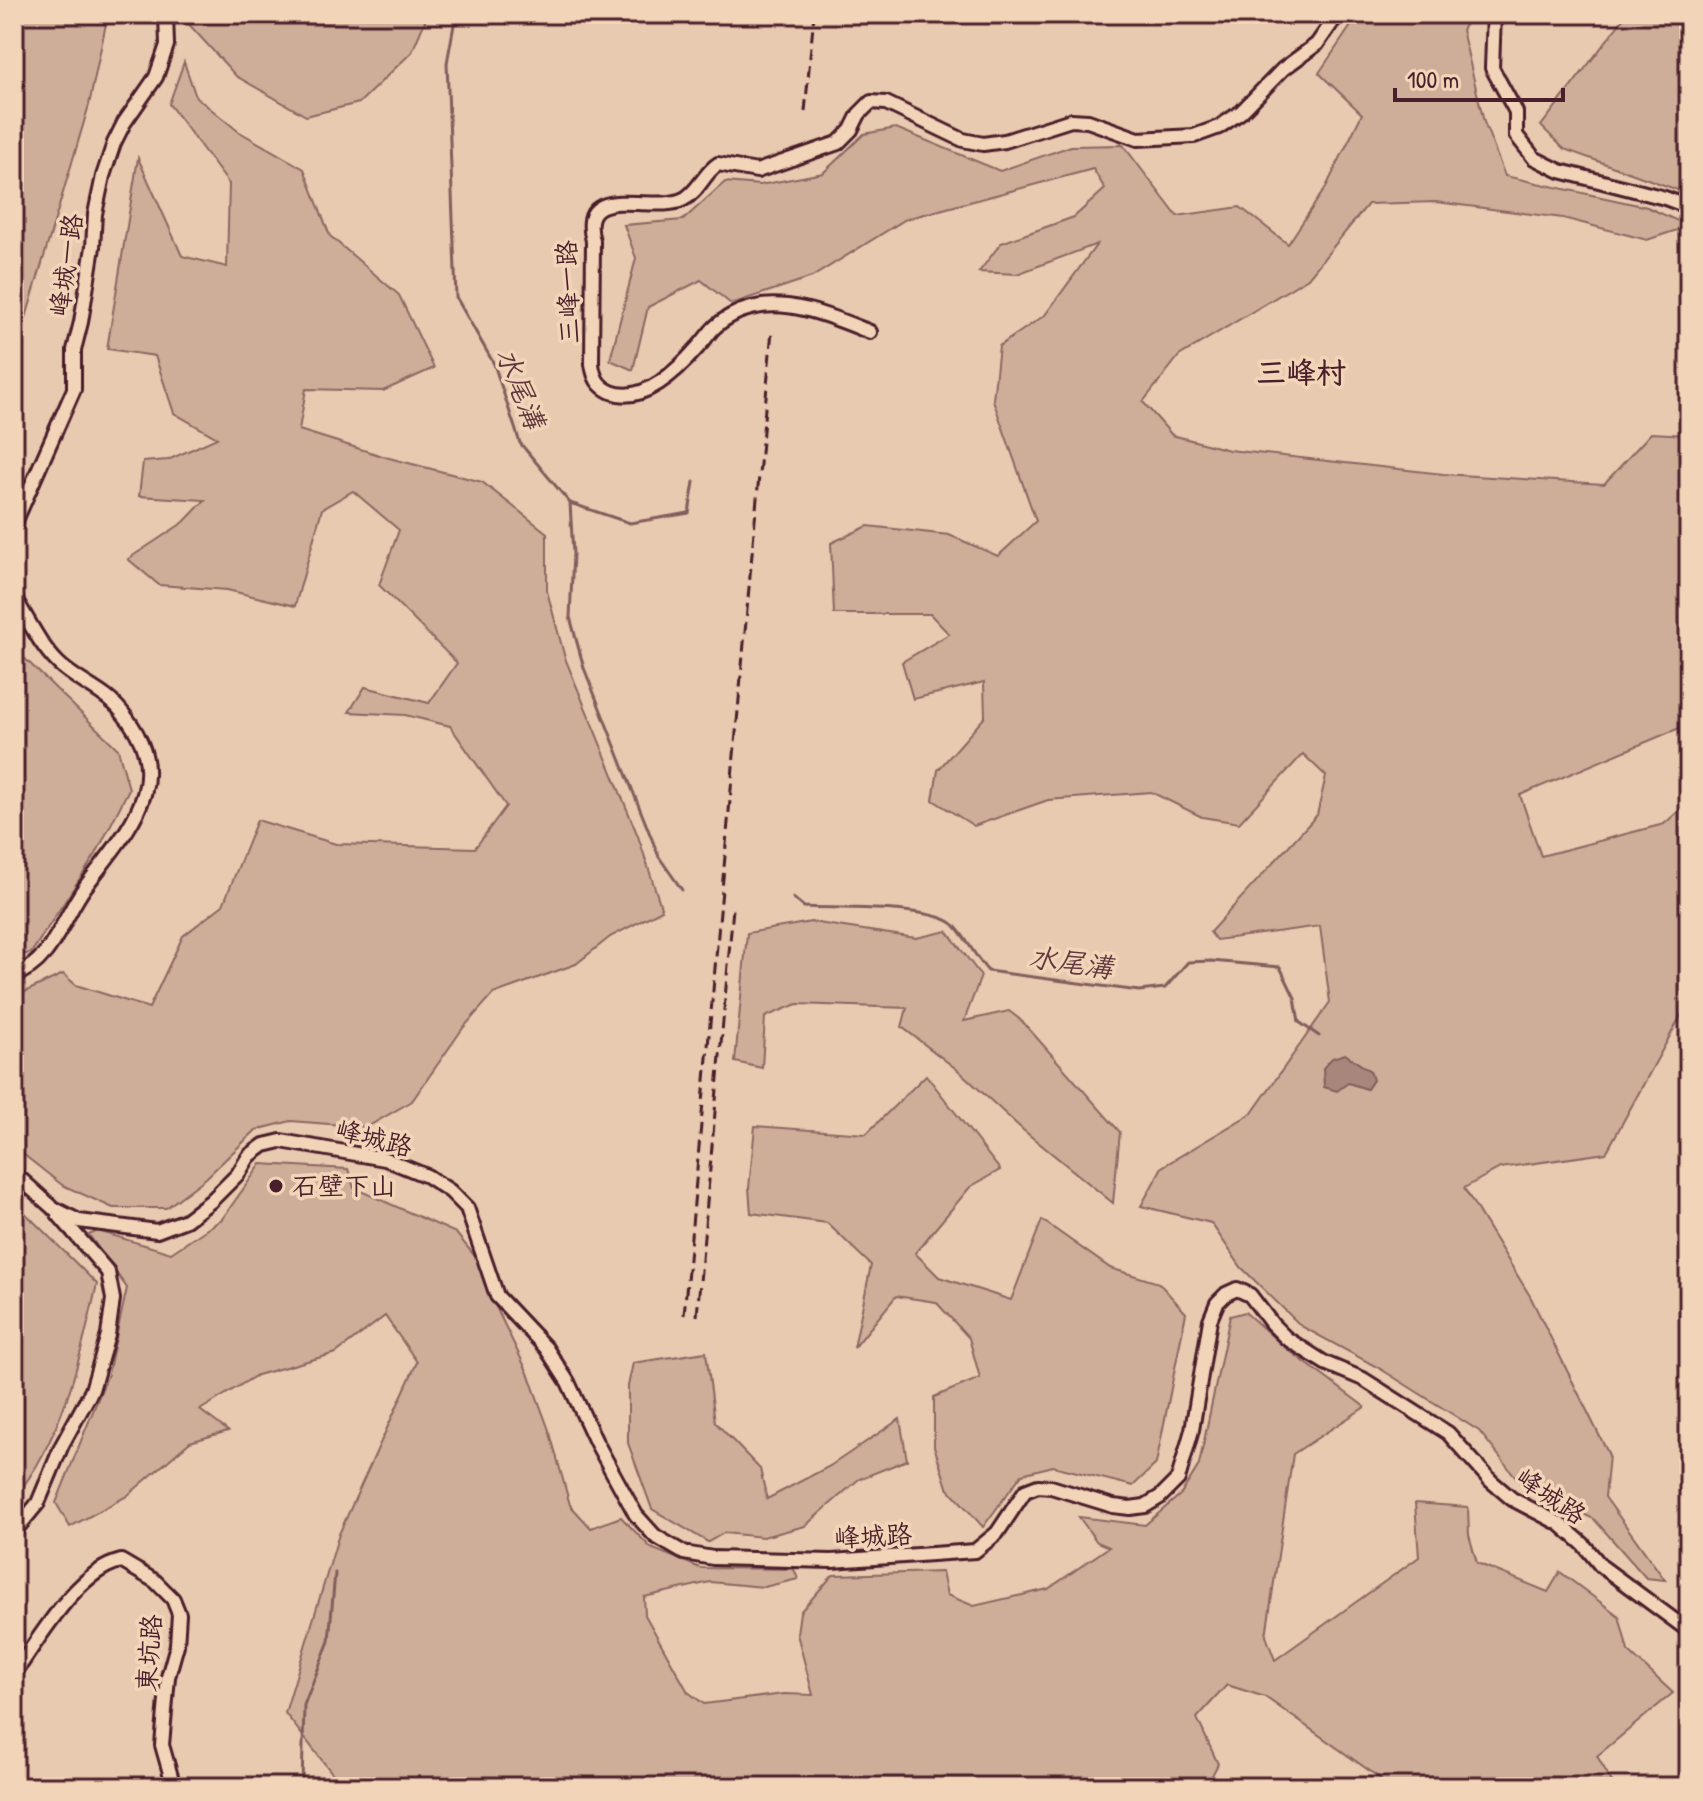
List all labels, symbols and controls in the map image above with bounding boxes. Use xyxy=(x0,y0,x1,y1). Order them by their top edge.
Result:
scale bar xyxy=(1395,52,1563,102)
text: 100 m xyxy=(1407,63,1459,95)
street label: 峰城一路 xyxy=(41,211,90,319)
street label: 三峰一路 xyxy=(548,239,587,345)
water label: 水尾溝 xyxy=(488,342,555,436)
district label: 三峰村 xyxy=(1256,352,1346,392)
water label: 水尾溝 xyxy=(1027,937,1117,987)
street label: 峰城路 xyxy=(332,1111,416,1164)
place label: 石壁下山 xyxy=(292,1168,396,1203)
marker: 石壁下山 xyxy=(267,1177,285,1195)
street label: 峰城路 xyxy=(1509,1459,1593,1532)
street label: 峰城路 xyxy=(833,1516,913,1555)
street label: 東坑路 xyxy=(128,1613,169,1693)

